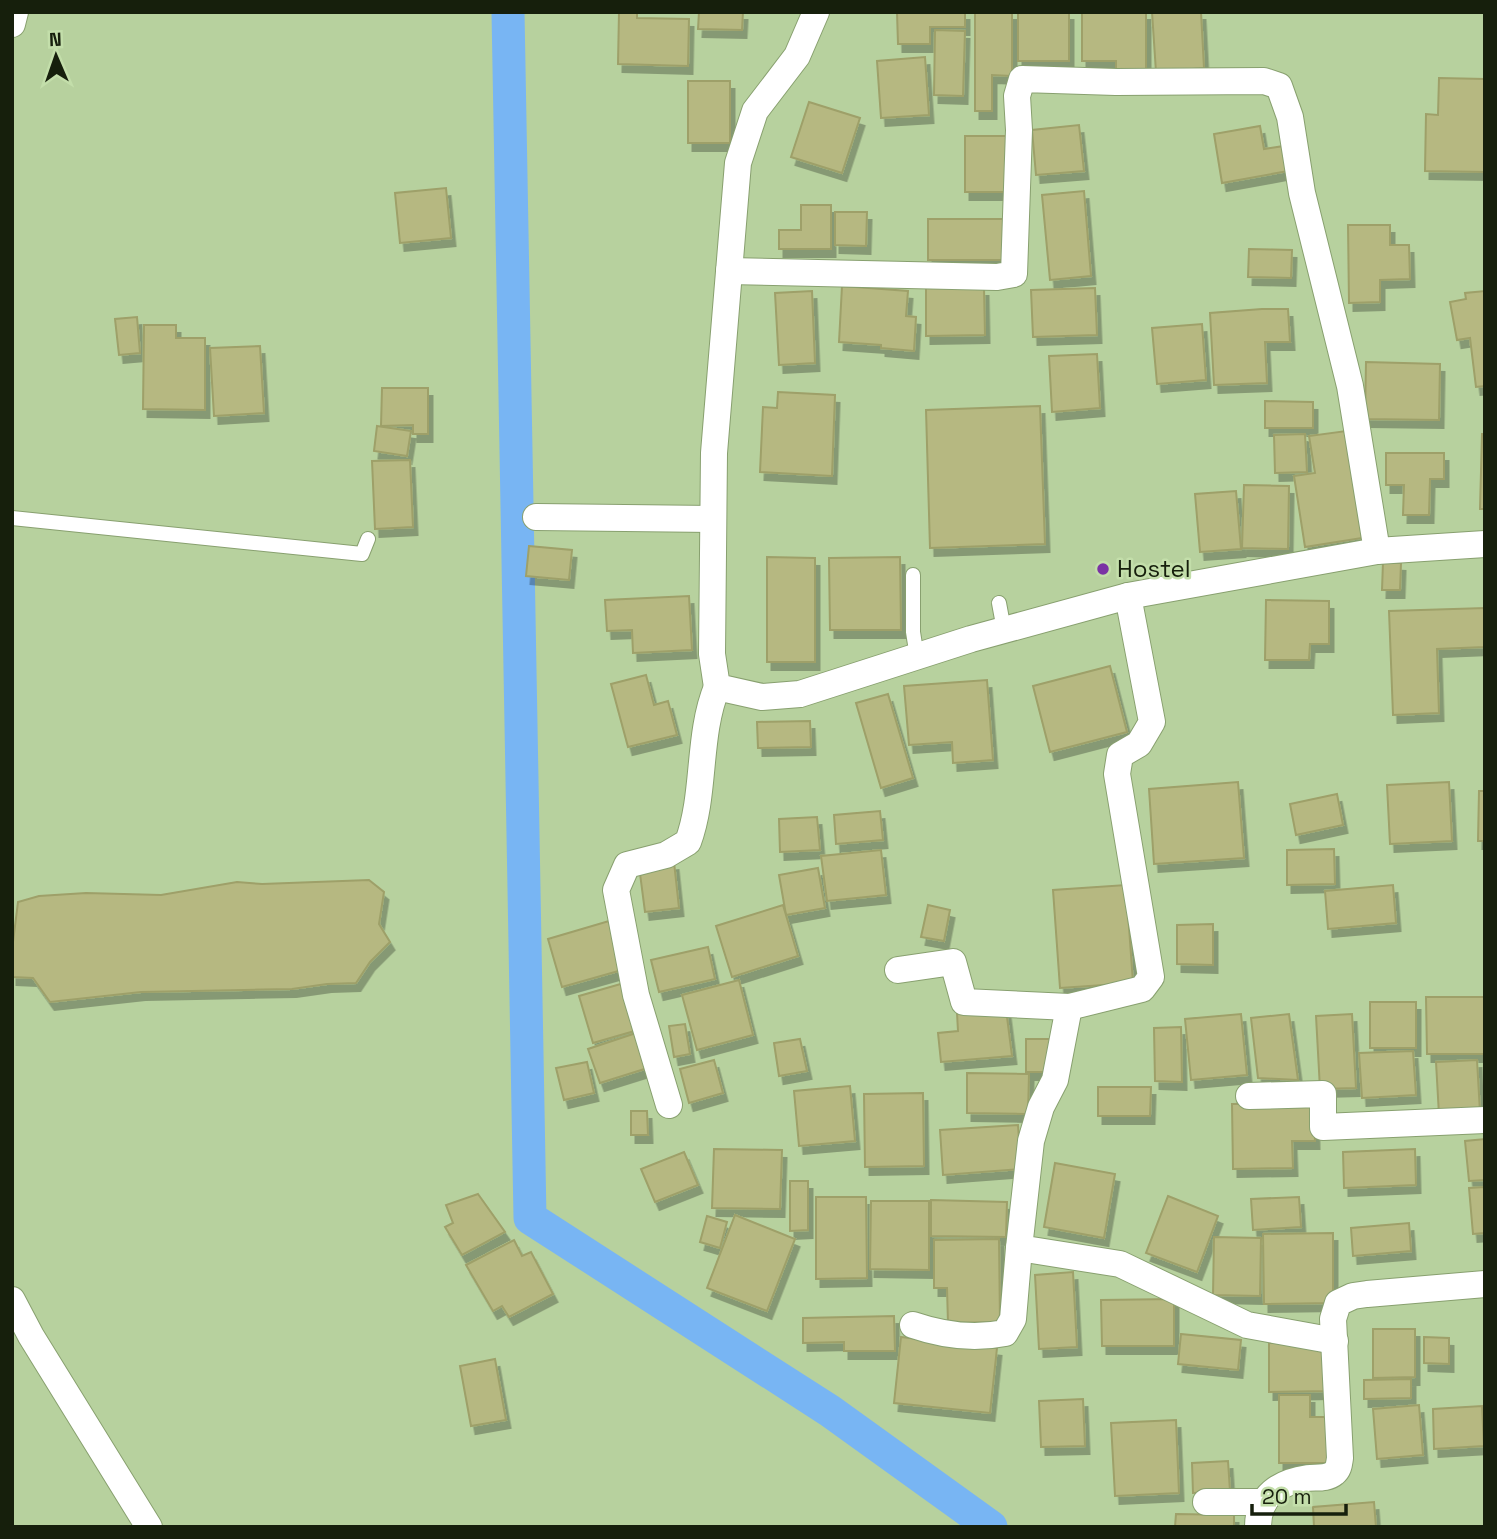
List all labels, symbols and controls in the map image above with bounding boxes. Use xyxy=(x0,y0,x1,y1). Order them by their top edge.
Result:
north arrow xyxy=(21,21,91,91)
text: N xyxy=(49,27,62,52)
place label: Hostel xyxy=(1117,553,1191,584)
marker: Hostel xyxy=(1095,561,1111,577)
scale bar xyxy=(1252,1472,1346,1516)
text: 20 m xyxy=(1262,1483,1312,1510)

